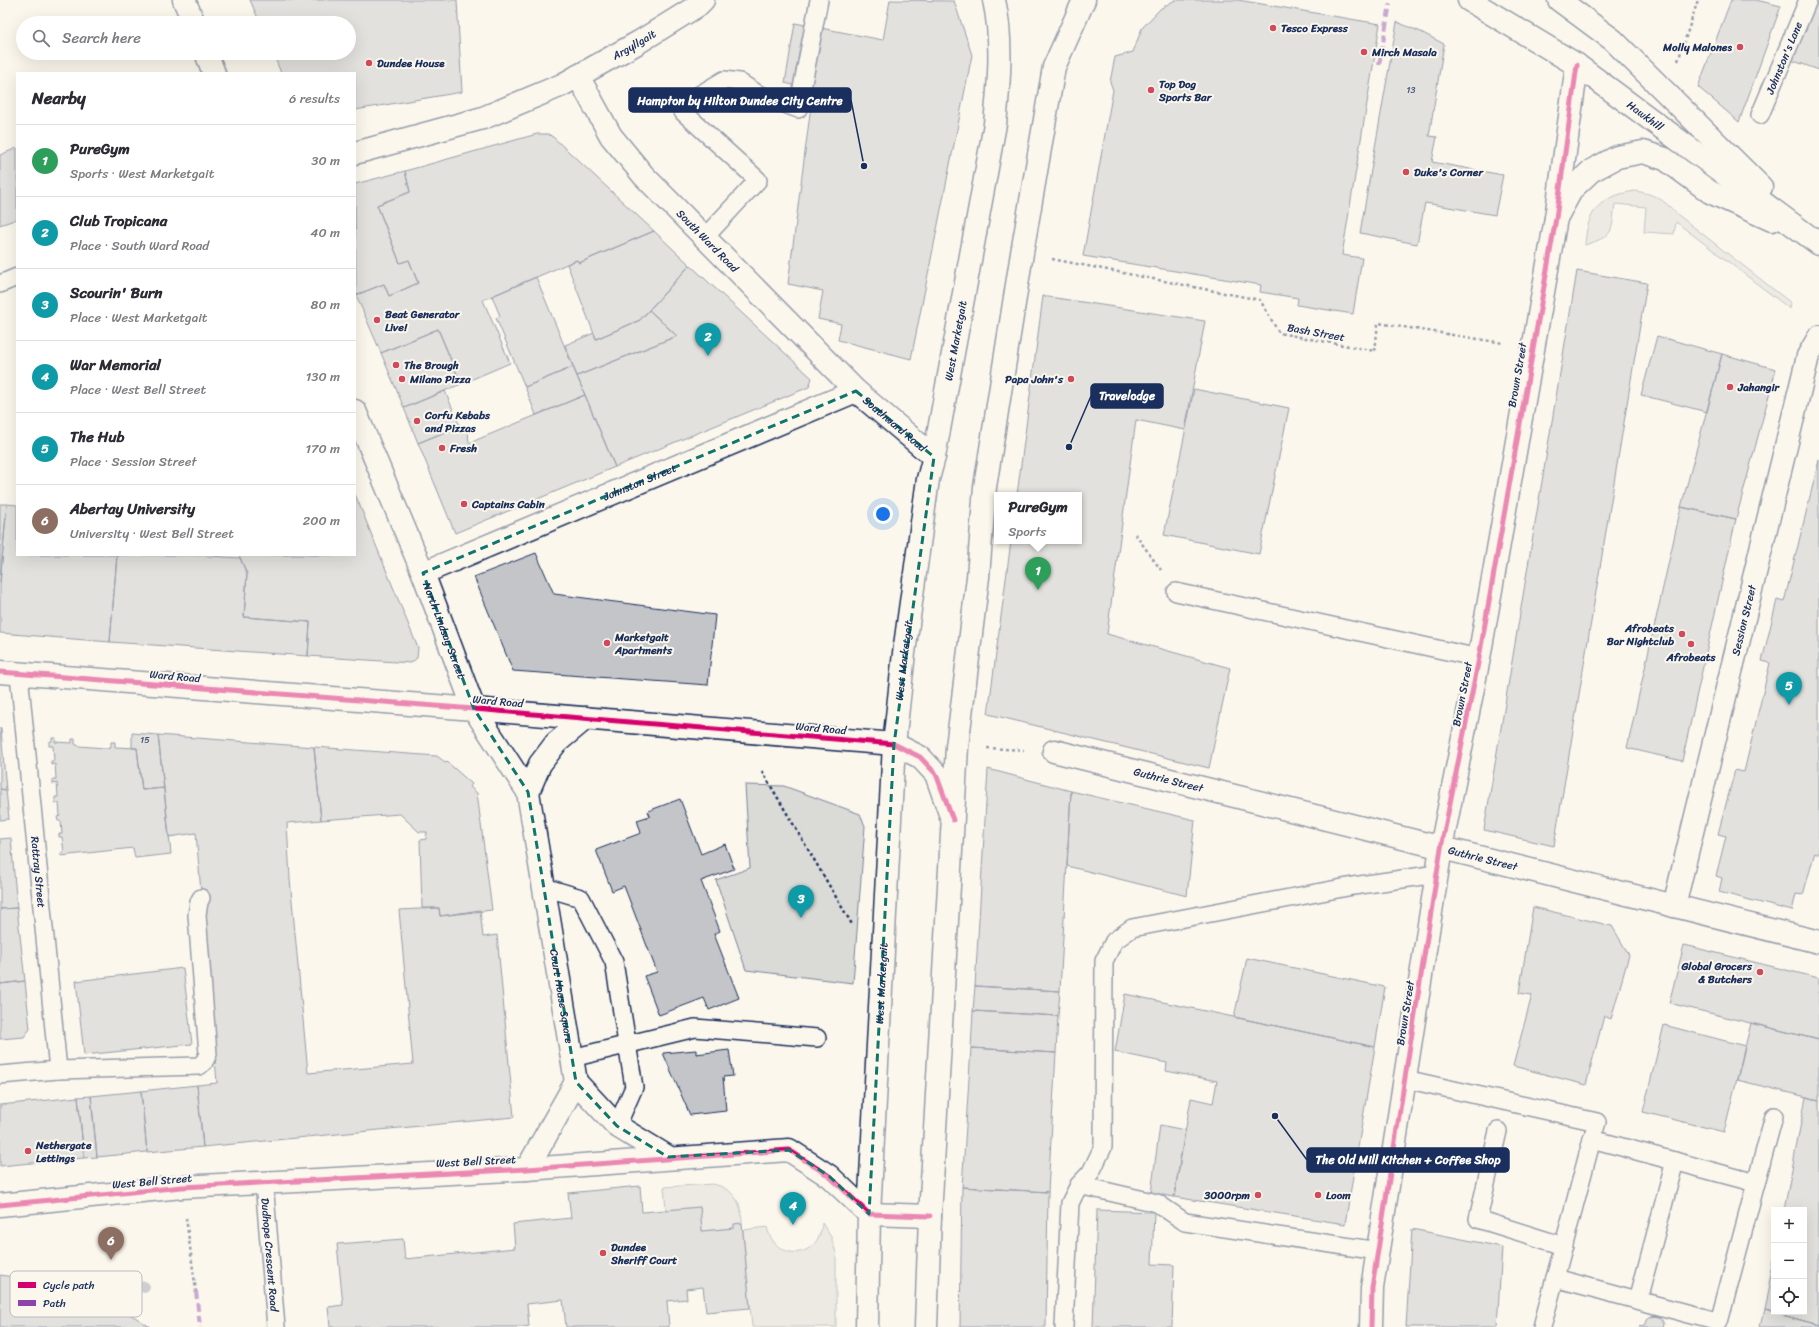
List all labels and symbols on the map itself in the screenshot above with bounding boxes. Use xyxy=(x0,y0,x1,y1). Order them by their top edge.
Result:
street label: Johnston's Lane xyxy=(1760,18,1808,98)
place label: Tesco Express xyxy=(1281,19,1349,38)
marker: Tesco Express xyxy=(1268,23,1278,33)
street label: Argyllgait xyxy=(608,24,660,66)
place label: Molly Malones xyxy=(1662,38,1732,57)
marker: Molly Malones xyxy=(1735,42,1745,52)
place label: Mirch Masala xyxy=(1371,43,1437,62)
marker: Mirch Masala xyxy=(1359,47,1369,57)
place label: Dundee House xyxy=(377,54,445,73)
marker: Dundee House xyxy=(364,58,374,68)
place label: Top Dog Sports Bar xyxy=(1158,75,1213,107)
house number: 13 xyxy=(1407,82,1415,98)
marker: Top Dog Sports Bar xyxy=(1146,85,1156,95)
callout: Hampton by Hilton Dundee City Centre xyxy=(629,88,851,112)
text: Hampton by Hilton Dundee City Centre xyxy=(636,90,844,112)
street label: Hawkhill xyxy=(1623,96,1668,137)
place label: Duke's Corner xyxy=(1414,163,1484,182)
marker: Duke's Corner xyxy=(1401,167,1411,177)
street label: South Ward Road xyxy=(671,205,744,278)
street label: West Marketgait xyxy=(939,299,973,382)
place label: Beat Generator Live! xyxy=(385,305,461,337)
marker: Beat Generator Live! xyxy=(372,315,382,325)
street label: Bash Street xyxy=(1286,318,1346,347)
pin: 2 xyxy=(695,323,721,356)
street label: Brown Street xyxy=(1502,341,1533,409)
place label: The Brough xyxy=(404,356,459,375)
marker: The Brough xyxy=(391,360,401,370)
place label: Milano Pizza xyxy=(409,370,471,389)
place label: Papa John's xyxy=(1005,370,1064,389)
marker: Milano Pizza xyxy=(397,374,407,384)
marker: Papa John's xyxy=(1066,374,1076,384)
place label: Jahangir xyxy=(1737,378,1780,397)
marker: Jahangir xyxy=(1725,382,1735,392)
callout: Travelodge xyxy=(1091,384,1163,408)
text: Travelodge xyxy=(1099,385,1156,407)
street label: Southward Road xyxy=(858,391,932,458)
place label: Corfu Kebabs and Pizzas xyxy=(424,406,491,438)
marker: Corfu Kebabs and Pizzas xyxy=(412,416,422,426)
place label: Fresh xyxy=(449,439,477,458)
marker: Fresh xyxy=(437,443,447,453)
street label: Johnston Street xyxy=(599,458,680,507)
place label: Captains Cabin xyxy=(471,495,545,514)
marker: Captains Cabin xyxy=(459,499,469,509)
your location xyxy=(873,504,893,524)
pin: 1 xyxy=(1025,557,1051,590)
street label: North Lindsay Street xyxy=(417,579,471,682)
street label: Session Street xyxy=(1726,583,1762,658)
street label: West Marketgait xyxy=(890,618,918,702)
place label: Afrobeats Bar Nightclub xyxy=(1607,619,1675,651)
place label: Marketgait Apartments xyxy=(614,628,673,660)
marker: Afrobeats Bar Nightclub xyxy=(1677,629,1687,639)
marker: Marketgait Apartments xyxy=(602,638,612,648)
marker: Afrobeats xyxy=(1686,639,1696,649)
place label: Afrobeats xyxy=(1665,648,1716,667)
street label: Brown Street xyxy=(1447,660,1478,728)
street label: Ward Road xyxy=(149,665,202,688)
pin: 5 xyxy=(1776,672,1802,705)
street label: Ward Road xyxy=(472,690,525,713)
street label: Ward Road xyxy=(795,717,848,740)
house number: 15 xyxy=(140,732,150,748)
street label: Guthrie Street xyxy=(1132,762,1206,798)
street label: Rattray Street xyxy=(25,836,51,909)
street label: Guthrie Street xyxy=(1446,841,1520,877)
pin: 3 xyxy=(788,885,814,918)
street label: West Marketgait xyxy=(870,942,893,1024)
street label: Court House Square xyxy=(544,948,579,1045)
place label: Global Grocers & Butchers xyxy=(1681,957,1753,989)
marker: Global Grocers & Butchers xyxy=(1755,967,1765,977)
street label: Brown Street xyxy=(1391,979,1420,1047)
place label: Nethergate Lettings xyxy=(35,1136,92,1168)
marker: Nethergate Lettings xyxy=(23,1146,33,1156)
callout: The Old Mill Kitchen + Coffee Shop xyxy=(1307,1148,1509,1172)
text: The Old Mill Kitchen + Coffee Shop xyxy=(1315,1149,1501,1171)
street label: West Bell Street xyxy=(436,1150,517,1173)
street label: West Bell Street xyxy=(111,1169,193,1194)
place label: 3000rpm xyxy=(1203,1186,1251,1205)
place label: Loom xyxy=(1326,1186,1351,1205)
marker: 3000rpm xyxy=(1253,1190,1263,1200)
marker: Loom xyxy=(1313,1190,1323,1200)
pin: 4 xyxy=(780,1192,806,1225)
street label: Dudhope Crescent Road xyxy=(255,1197,284,1314)
pin: 6 xyxy=(98,1227,124,1260)
place label: Dundee Sheriff Court xyxy=(610,1238,677,1270)
marker: Dundee Sheriff Court xyxy=(598,1248,608,1258)
legend xyxy=(10,1271,142,1317)
text: Cycle path xyxy=(43,1276,95,1295)
text: Path xyxy=(43,1294,66,1313)

